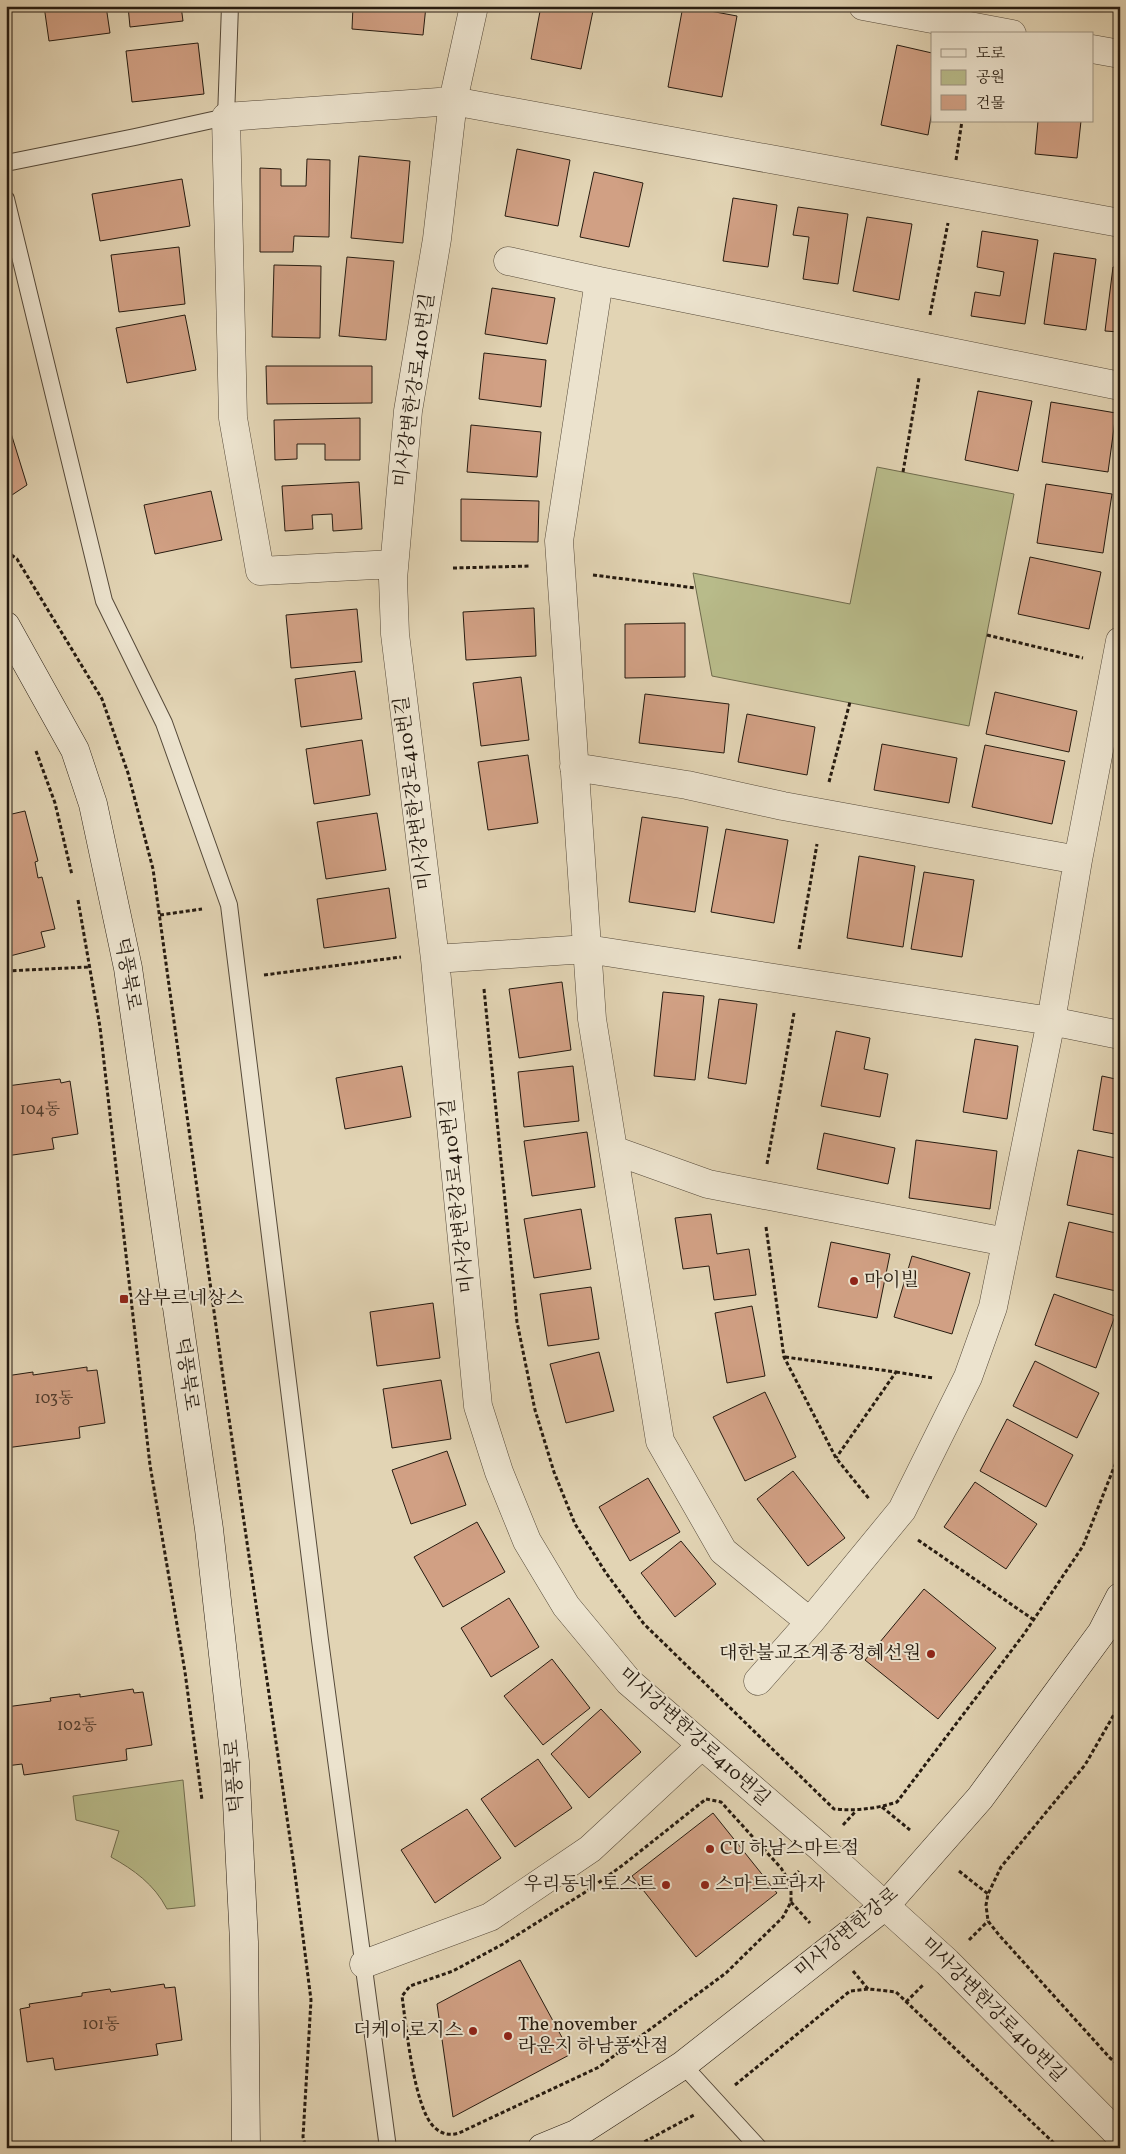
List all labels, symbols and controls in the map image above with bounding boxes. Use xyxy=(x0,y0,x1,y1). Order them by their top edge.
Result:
legend xyxy=(931,32,1094,122)
text: 도로 xyxy=(976,44,1005,65)
text: 공원 xyxy=(976,68,1005,89)
text: 건물 xyxy=(976,94,1005,115)
street label: 미사강변한강로410번길 xyxy=(389,291,441,489)
street label: 미사강변한강로410번길 xyxy=(389,694,439,892)
street label: 덕풍북로 xyxy=(108,936,146,1012)
street label: 미사강변한강로410번길 xyxy=(435,1098,481,1294)
house number: 104동 xyxy=(20,1099,61,1121)
place label: 마이빌 xyxy=(864,1268,919,1294)
marker: 마이빌 xyxy=(848,1275,860,1287)
place label: 삼부르네상스 xyxy=(134,1286,244,1312)
marker: 삼부르네상스 xyxy=(118,1293,130,1305)
street label: 덕풍북로 xyxy=(168,1336,204,1412)
house number: 103동 xyxy=(34,1388,74,1410)
place label: 대한불교조계종정혜선원 xyxy=(719,1641,921,1667)
marker: 대한불교조계종정혜선원 xyxy=(925,1648,937,1660)
street label: 미사강변한강로410번길 xyxy=(613,1662,775,1812)
house number: 102동 xyxy=(57,1715,97,1737)
street label: 덕풍북로 xyxy=(219,1738,251,1814)
place label: CU 하남스마트점 xyxy=(720,1836,859,1862)
marker: CU 하남스마트점 xyxy=(704,1843,716,1855)
place label: 우리동네 토스트 xyxy=(524,1872,656,1898)
place label: 스마트프라자 xyxy=(715,1872,826,1898)
marker: 우리동네 토스트 xyxy=(660,1879,672,1891)
marker: 스마트프라자 xyxy=(699,1879,711,1891)
street label: 미사강변한강로 xyxy=(789,1882,905,1984)
street label: 미사강변한강로410번길 xyxy=(915,1932,1071,2088)
place label: The november 라운지 하남풍산점 xyxy=(518,2012,669,2060)
house number: 101동 xyxy=(82,2014,120,2036)
place label: 더케이로지스 xyxy=(353,2018,463,2044)
marker: 더케이로지스 xyxy=(467,2025,479,2037)
marker: The november 라운지 하남풍산점 xyxy=(502,2030,514,2042)

